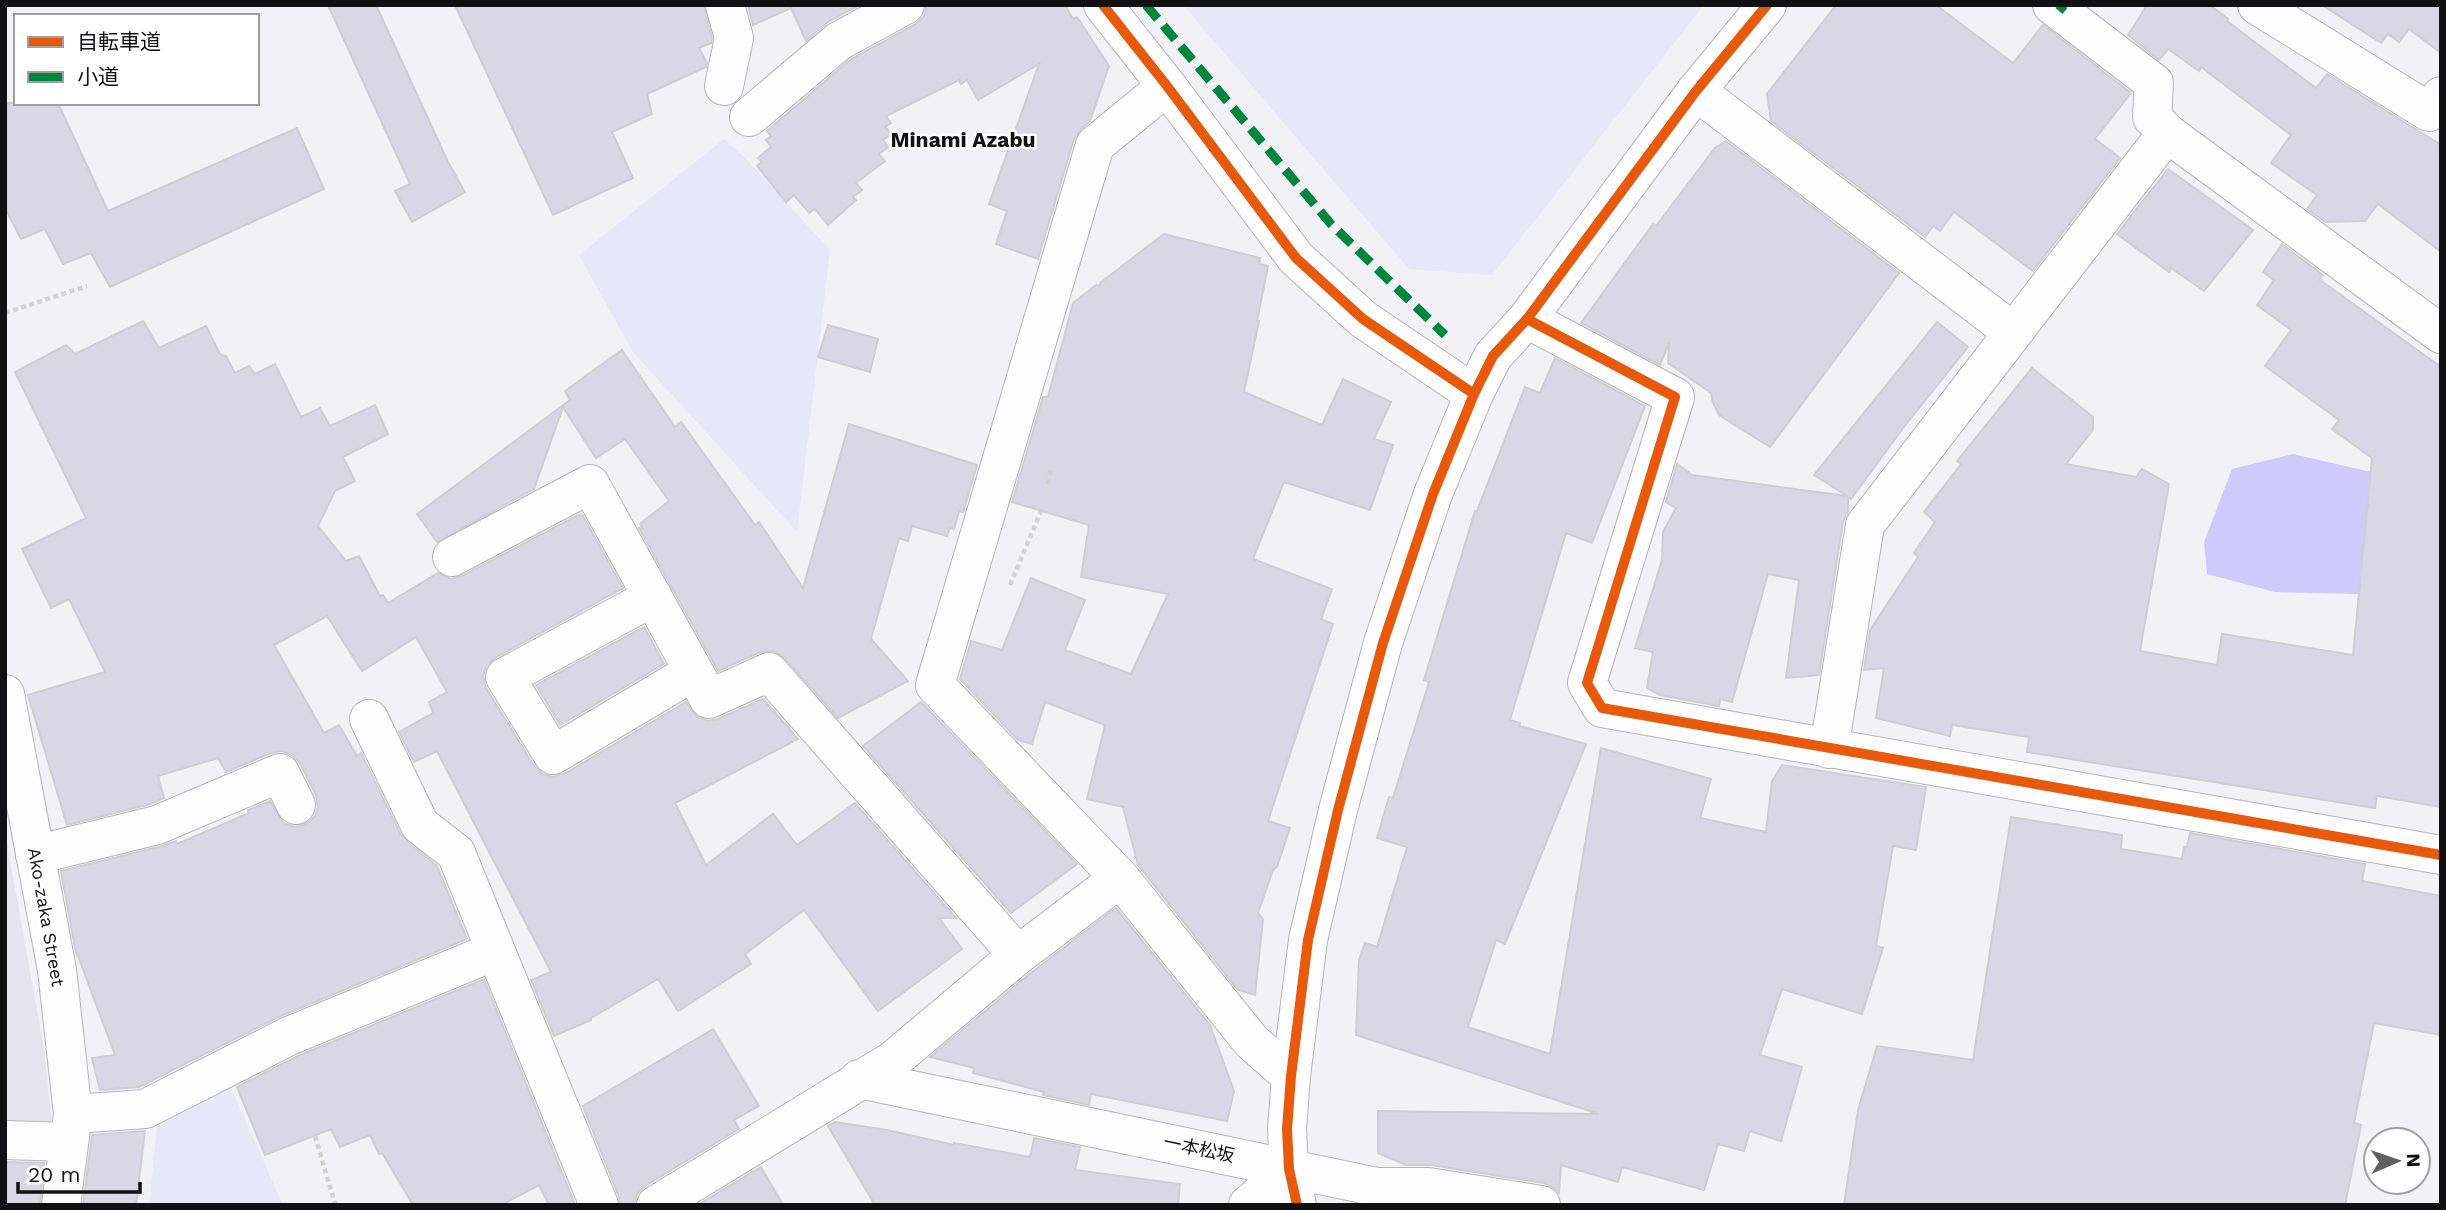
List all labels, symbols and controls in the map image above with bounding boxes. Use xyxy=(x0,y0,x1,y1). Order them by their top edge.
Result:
legend xyxy=(14,14,259,105)
text: 自転車道 xyxy=(77,29,161,54)
text: 小道 xyxy=(77,64,119,89)
district label: Minami Azabu xyxy=(890,127,1036,152)
street label: Ako-zaka Street xyxy=(24,846,69,989)
north arrow xyxy=(2362,1126,2432,1196)
street label: 一本松坂 xyxy=(1162,1131,1237,1166)
scale bar xyxy=(18,1150,140,1194)
text: N xyxy=(2402,1153,2425,1168)
text: 20 m xyxy=(28,1162,80,1187)

